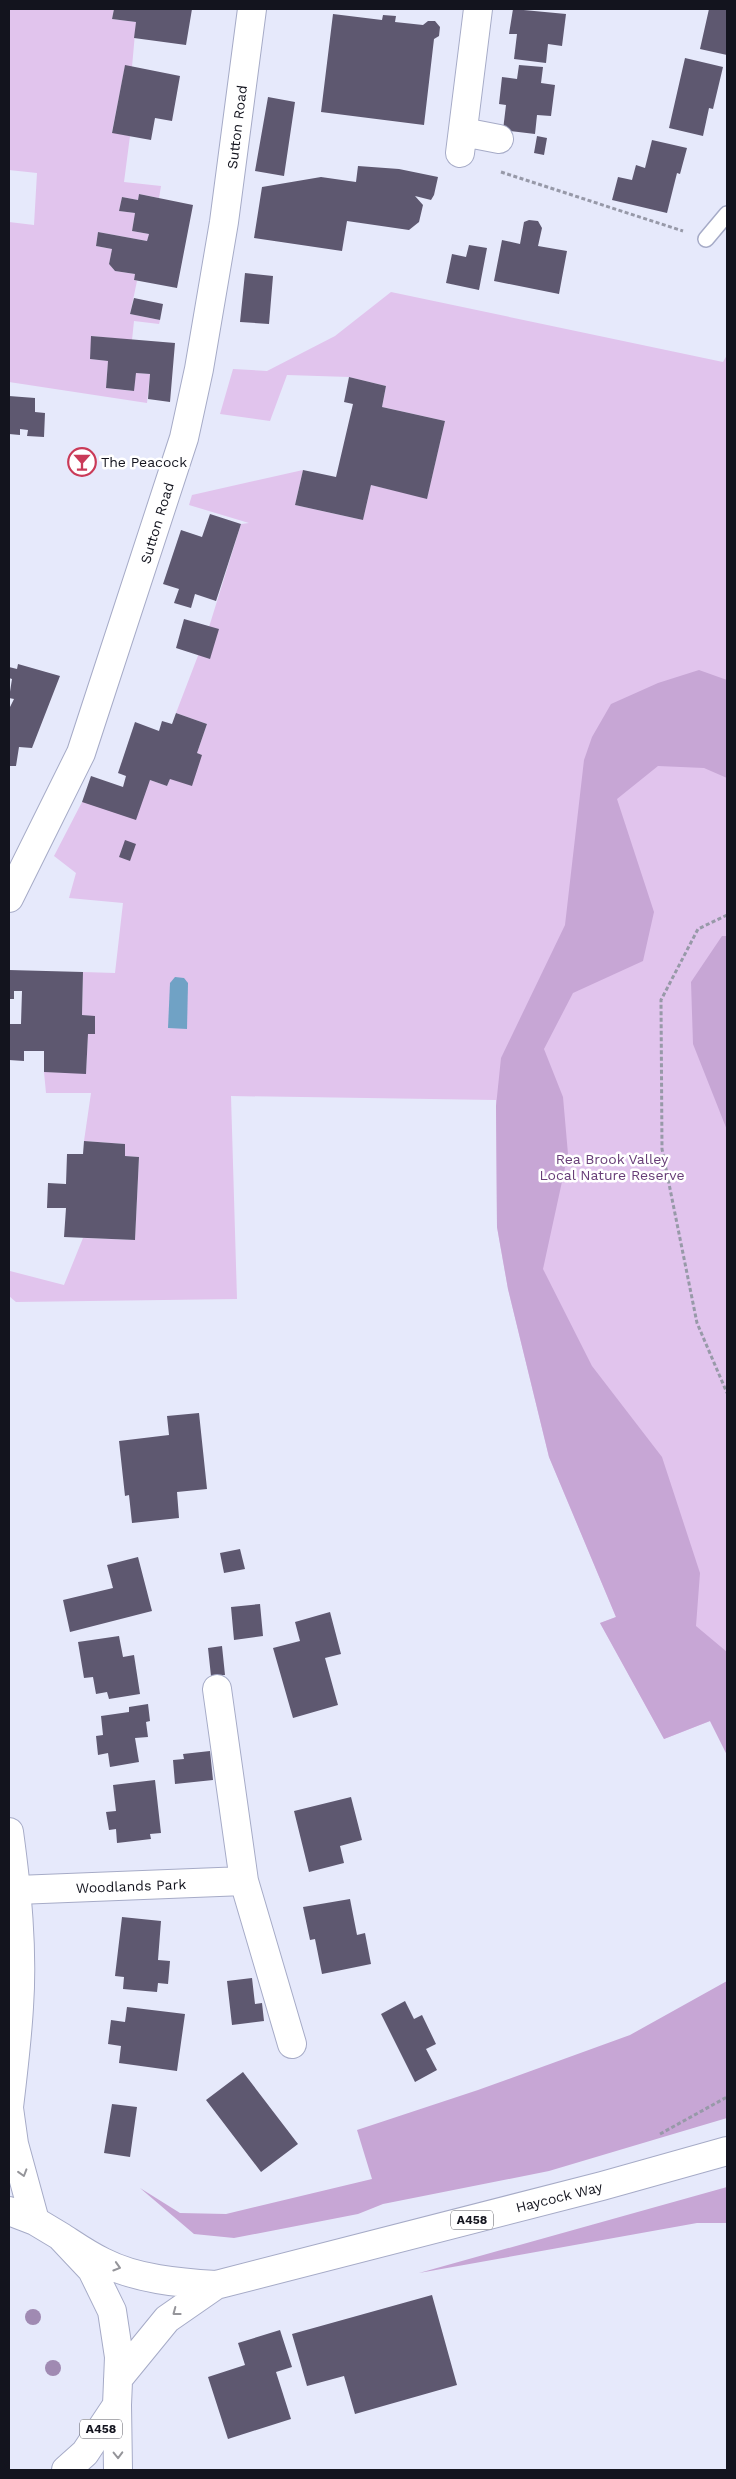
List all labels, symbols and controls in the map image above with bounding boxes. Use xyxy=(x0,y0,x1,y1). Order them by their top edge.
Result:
street label: Sutton Road xyxy=(224,84,250,170)
bar icon: The Peacock xyxy=(67,447,97,477)
place label: The Peacock xyxy=(101,454,187,470)
street label: Sutton Road xyxy=(137,480,177,566)
park label: Rea Brook Valley Local Nature Reserve xyxy=(539,1151,685,1183)
street label: Woodlands Park xyxy=(76,1876,187,1896)
one-way arrow xyxy=(17,2168,27,2176)
street label: Haycock Way xyxy=(514,2178,605,2215)
road number: A458 xyxy=(451,2210,493,2230)
one-way arrow xyxy=(113,2262,121,2272)
one-way arrow xyxy=(173,2307,182,2315)
road number: A458 xyxy=(80,2420,122,2438)
one-way arrow xyxy=(113,2452,123,2460)

